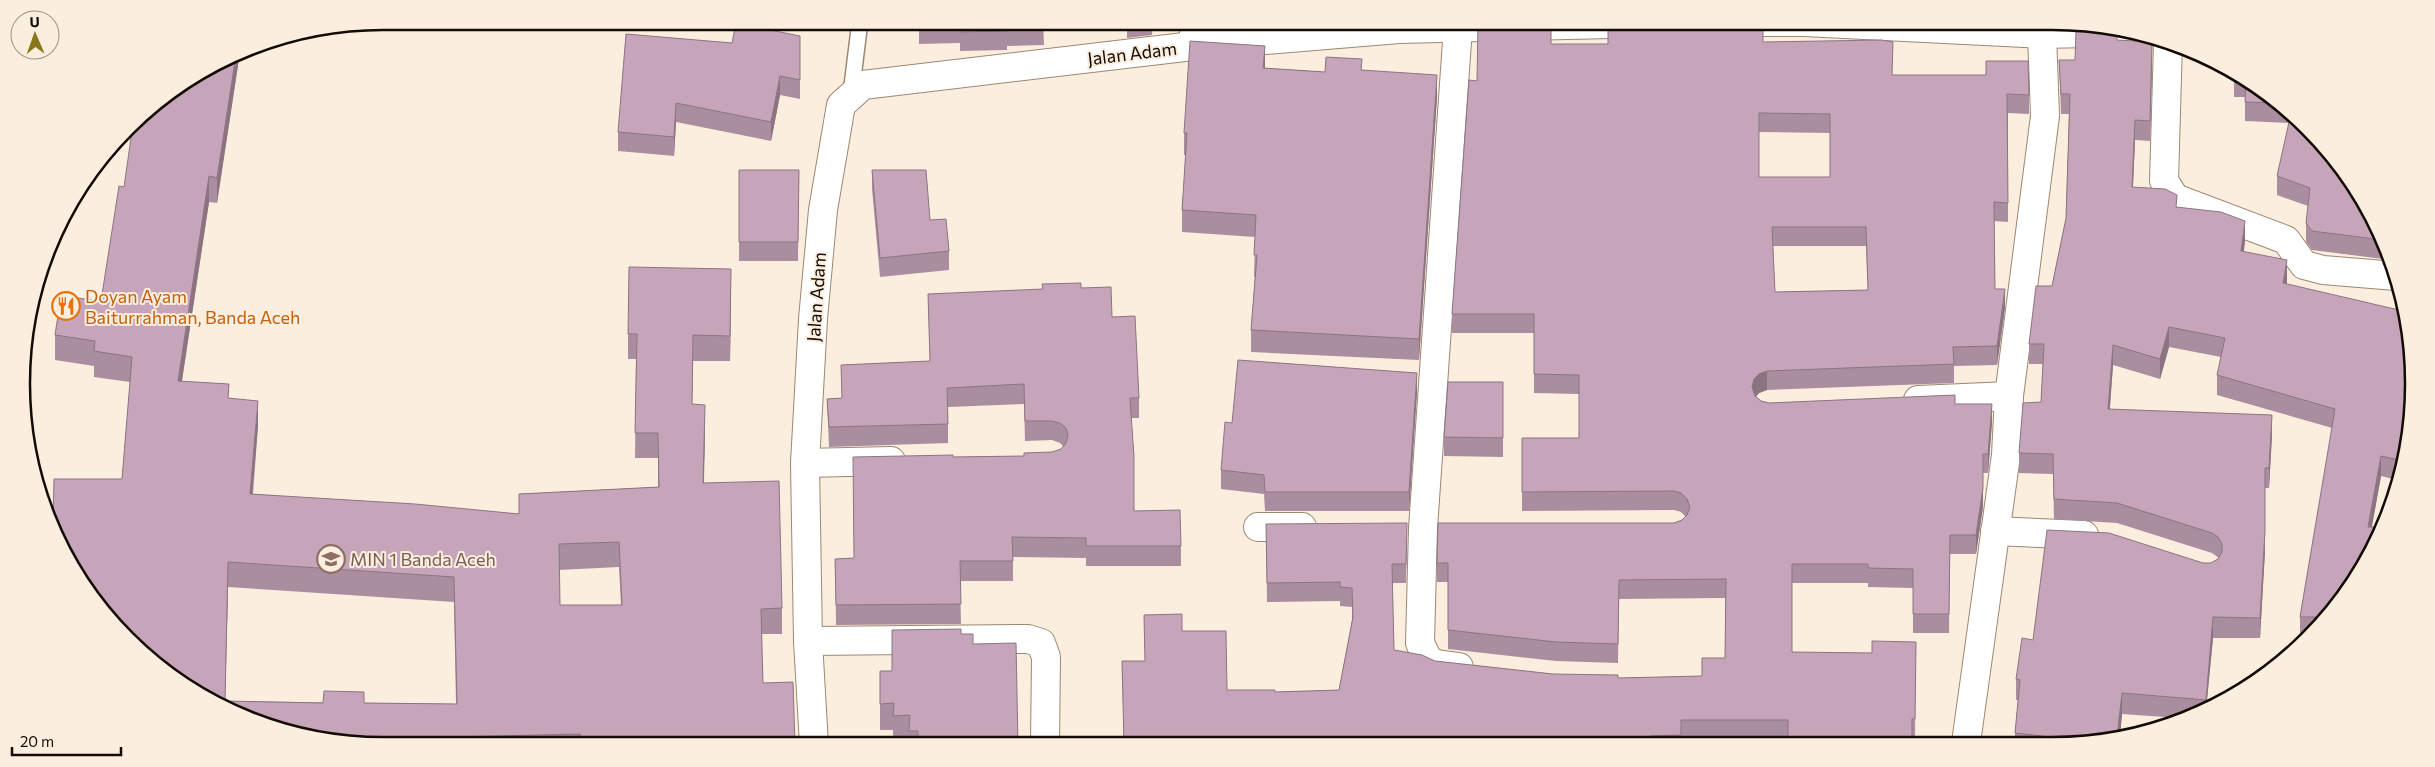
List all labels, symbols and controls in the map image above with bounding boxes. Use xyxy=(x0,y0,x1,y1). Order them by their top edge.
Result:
north arrow xyxy=(10,10,60,60)
text: U xyxy=(29,13,40,30)
street label: Jalan Adam xyxy=(1086,37,1178,69)
street label: Jalan Adam xyxy=(802,251,830,343)
place label: Doyan Ayam Baiturrahman, Banda Aceh xyxy=(85,285,300,328)
restaurant icon: Doyan Ayam Baiturrahman, Banda Aceh xyxy=(51,291,81,321)
school or university icon: MIN 1 Banda Aceh xyxy=(316,544,346,574)
place label: MIN 1 Banda Aceh xyxy=(350,548,496,570)
scale bar xyxy=(12,724,121,756)
text: 20 m xyxy=(20,732,54,750)

